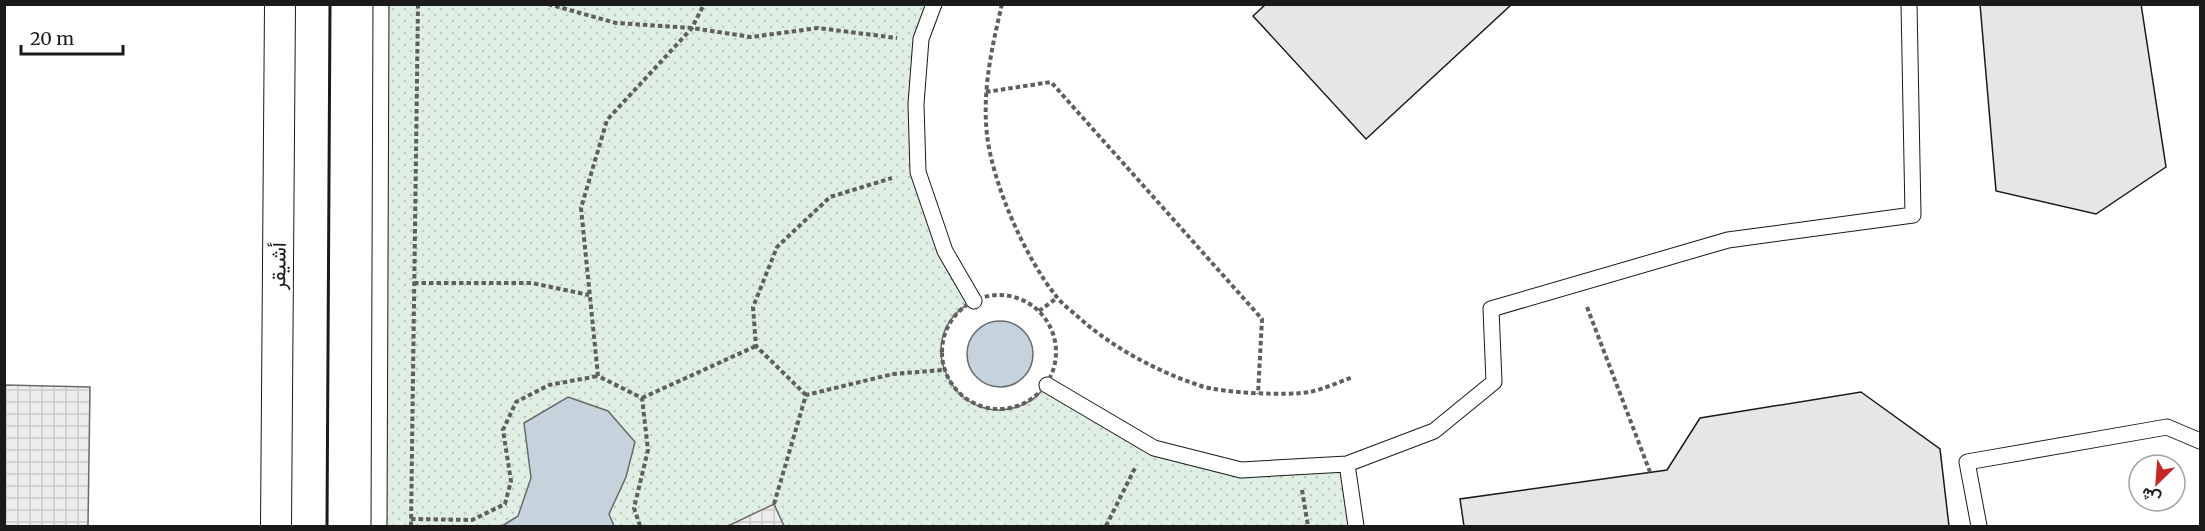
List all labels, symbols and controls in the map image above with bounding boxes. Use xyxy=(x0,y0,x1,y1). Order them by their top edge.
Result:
scale bar xyxy=(21,18,123,56)
text: 20 m xyxy=(30,27,74,50)
street label: أشيقر xyxy=(264,242,292,291)
north arrow xyxy=(2127,453,2187,513)
text: ش xyxy=(2138,483,2164,510)

